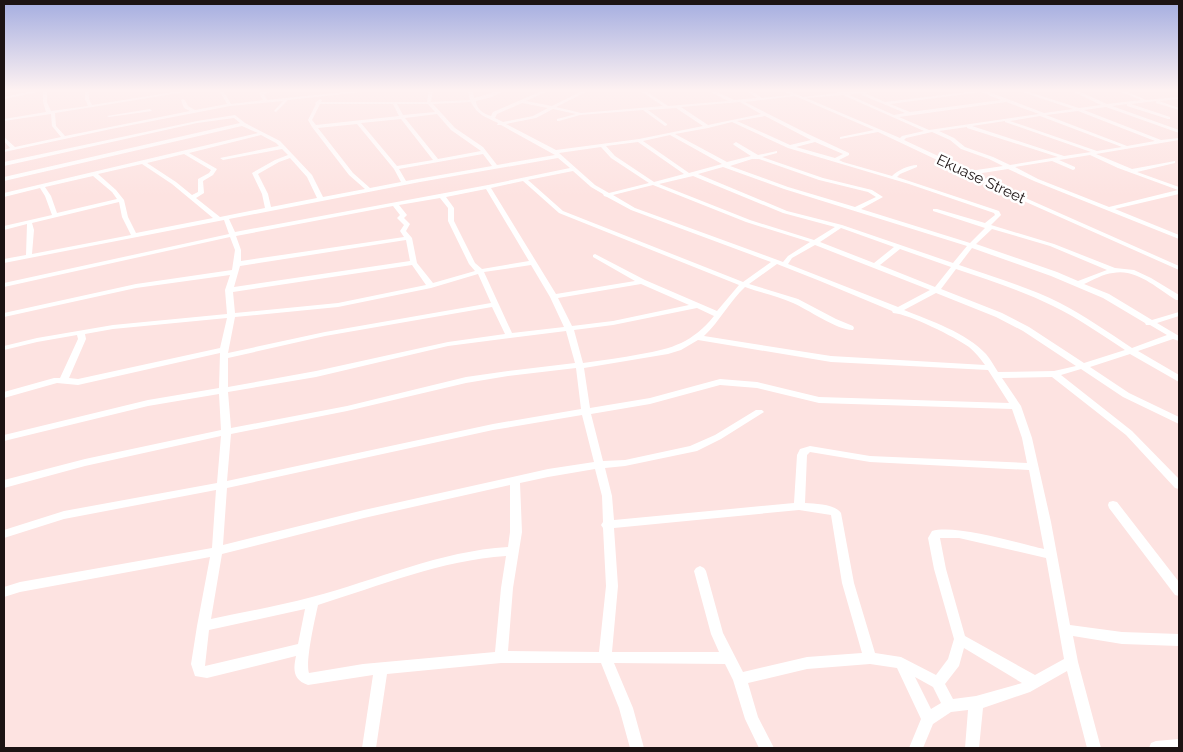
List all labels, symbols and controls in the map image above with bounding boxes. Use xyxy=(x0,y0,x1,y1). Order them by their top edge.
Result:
street label: Ekuase Street xyxy=(934,151,1028,207)

